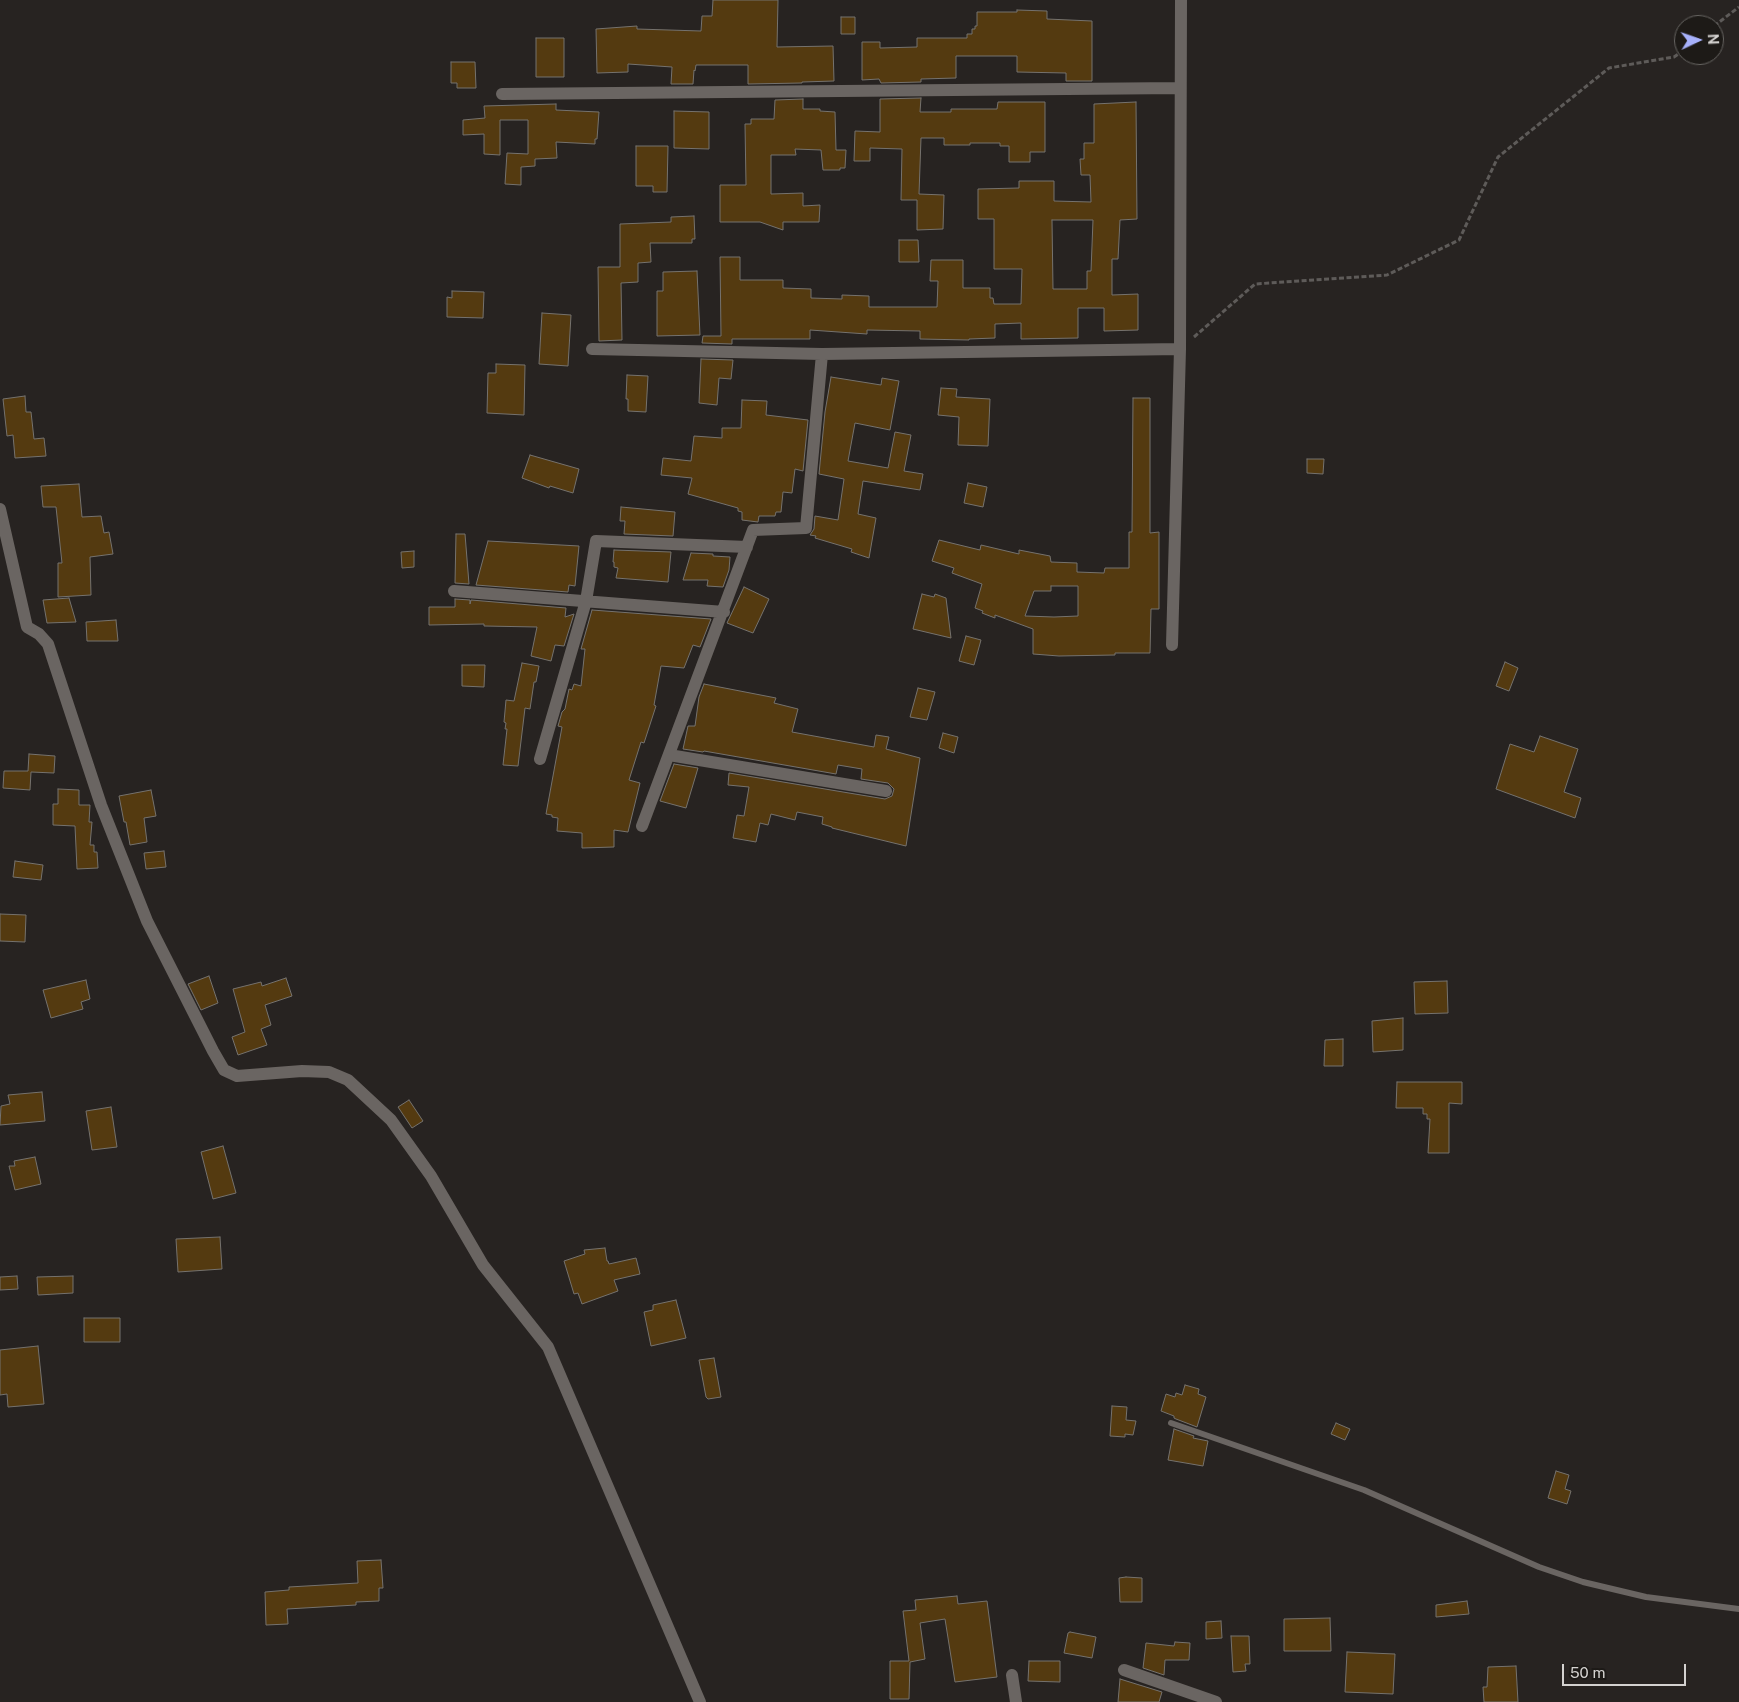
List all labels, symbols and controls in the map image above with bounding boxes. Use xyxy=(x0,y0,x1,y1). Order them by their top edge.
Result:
north arrow xyxy=(1674,15,1724,65)
text: N xyxy=(1705,33,1721,45)
scale bar xyxy=(1564,1654,1688,1686)
text: 50 m xyxy=(1570,1664,1605,1681)

